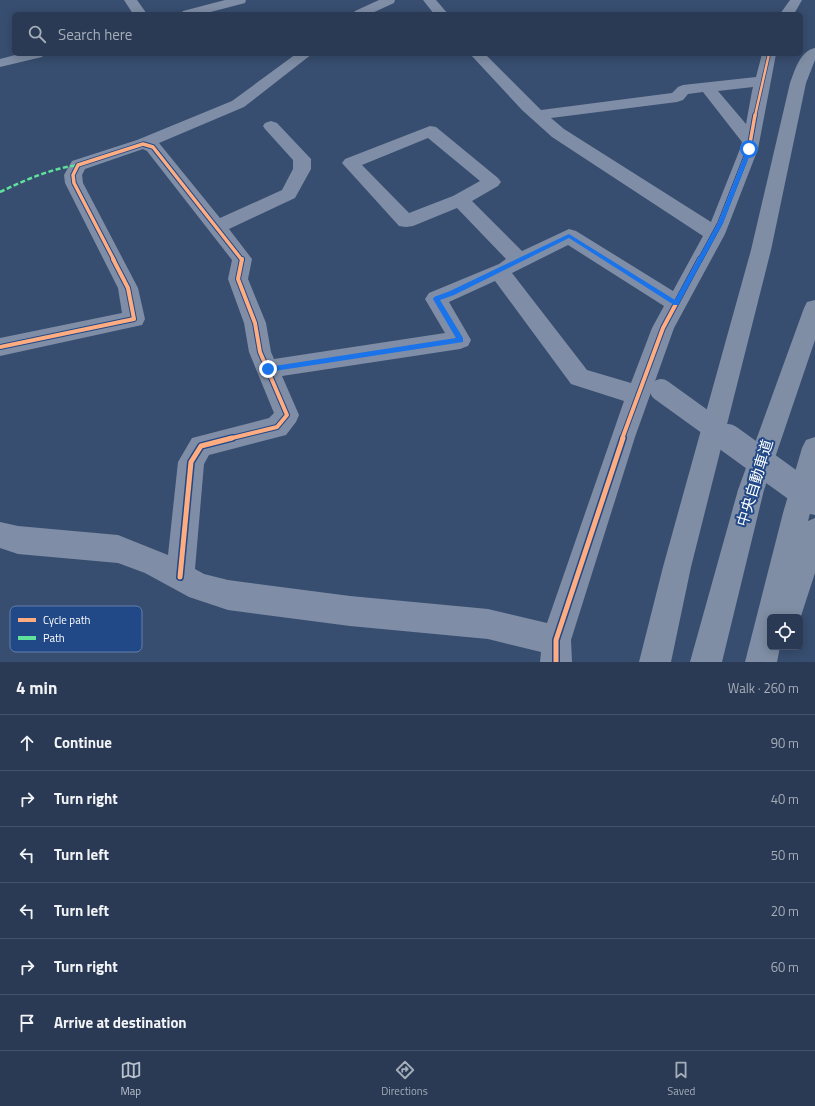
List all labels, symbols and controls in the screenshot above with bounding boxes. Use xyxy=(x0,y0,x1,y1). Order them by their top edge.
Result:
search box xyxy=(12,12,803,56)
icon: search xyxy=(26,23,48,45)
text: Search here xyxy=(58,23,132,46)
route start xyxy=(740,140,758,158)
route end xyxy=(259,360,277,378)
street label: 中央自動車道 xyxy=(730,436,779,529)
legend xyxy=(10,606,142,652)
text: Cycle path xyxy=(43,612,91,628)
map controls xyxy=(767,614,803,650)
button: locate xyxy=(767,614,803,650)
text: Path xyxy=(43,630,65,646)
text: 4 min xyxy=(16,675,57,701)
text: Walk · 260 m xyxy=(728,678,799,698)
text: Continue xyxy=(54,731,112,754)
icon: ahead xyxy=(16,732,38,754)
text: 90 m xyxy=(771,733,799,753)
text: Turn right xyxy=(54,787,118,810)
icon: right xyxy=(16,788,38,810)
text: 40 m xyxy=(771,789,799,809)
text: Turn left xyxy=(54,843,109,866)
icon: left xyxy=(16,844,38,866)
text: 50 m xyxy=(771,845,799,865)
text: Turn left xyxy=(54,899,109,922)
icon: left xyxy=(16,900,38,922)
text: 20 m xyxy=(771,901,799,921)
text: Turn right xyxy=(54,955,118,978)
icon: right xyxy=(16,956,38,978)
text: 60 m xyxy=(771,957,799,977)
text: Arrive at destination xyxy=(54,1011,187,1034)
icon: arrive xyxy=(16,1012,38,1034)
tab: Map xyxy=(120,1059,142,1099)
tab: Directions xyxy=(381,1059,428,1099)
tab: Saved xyxy=(667,1059,695,1099)

